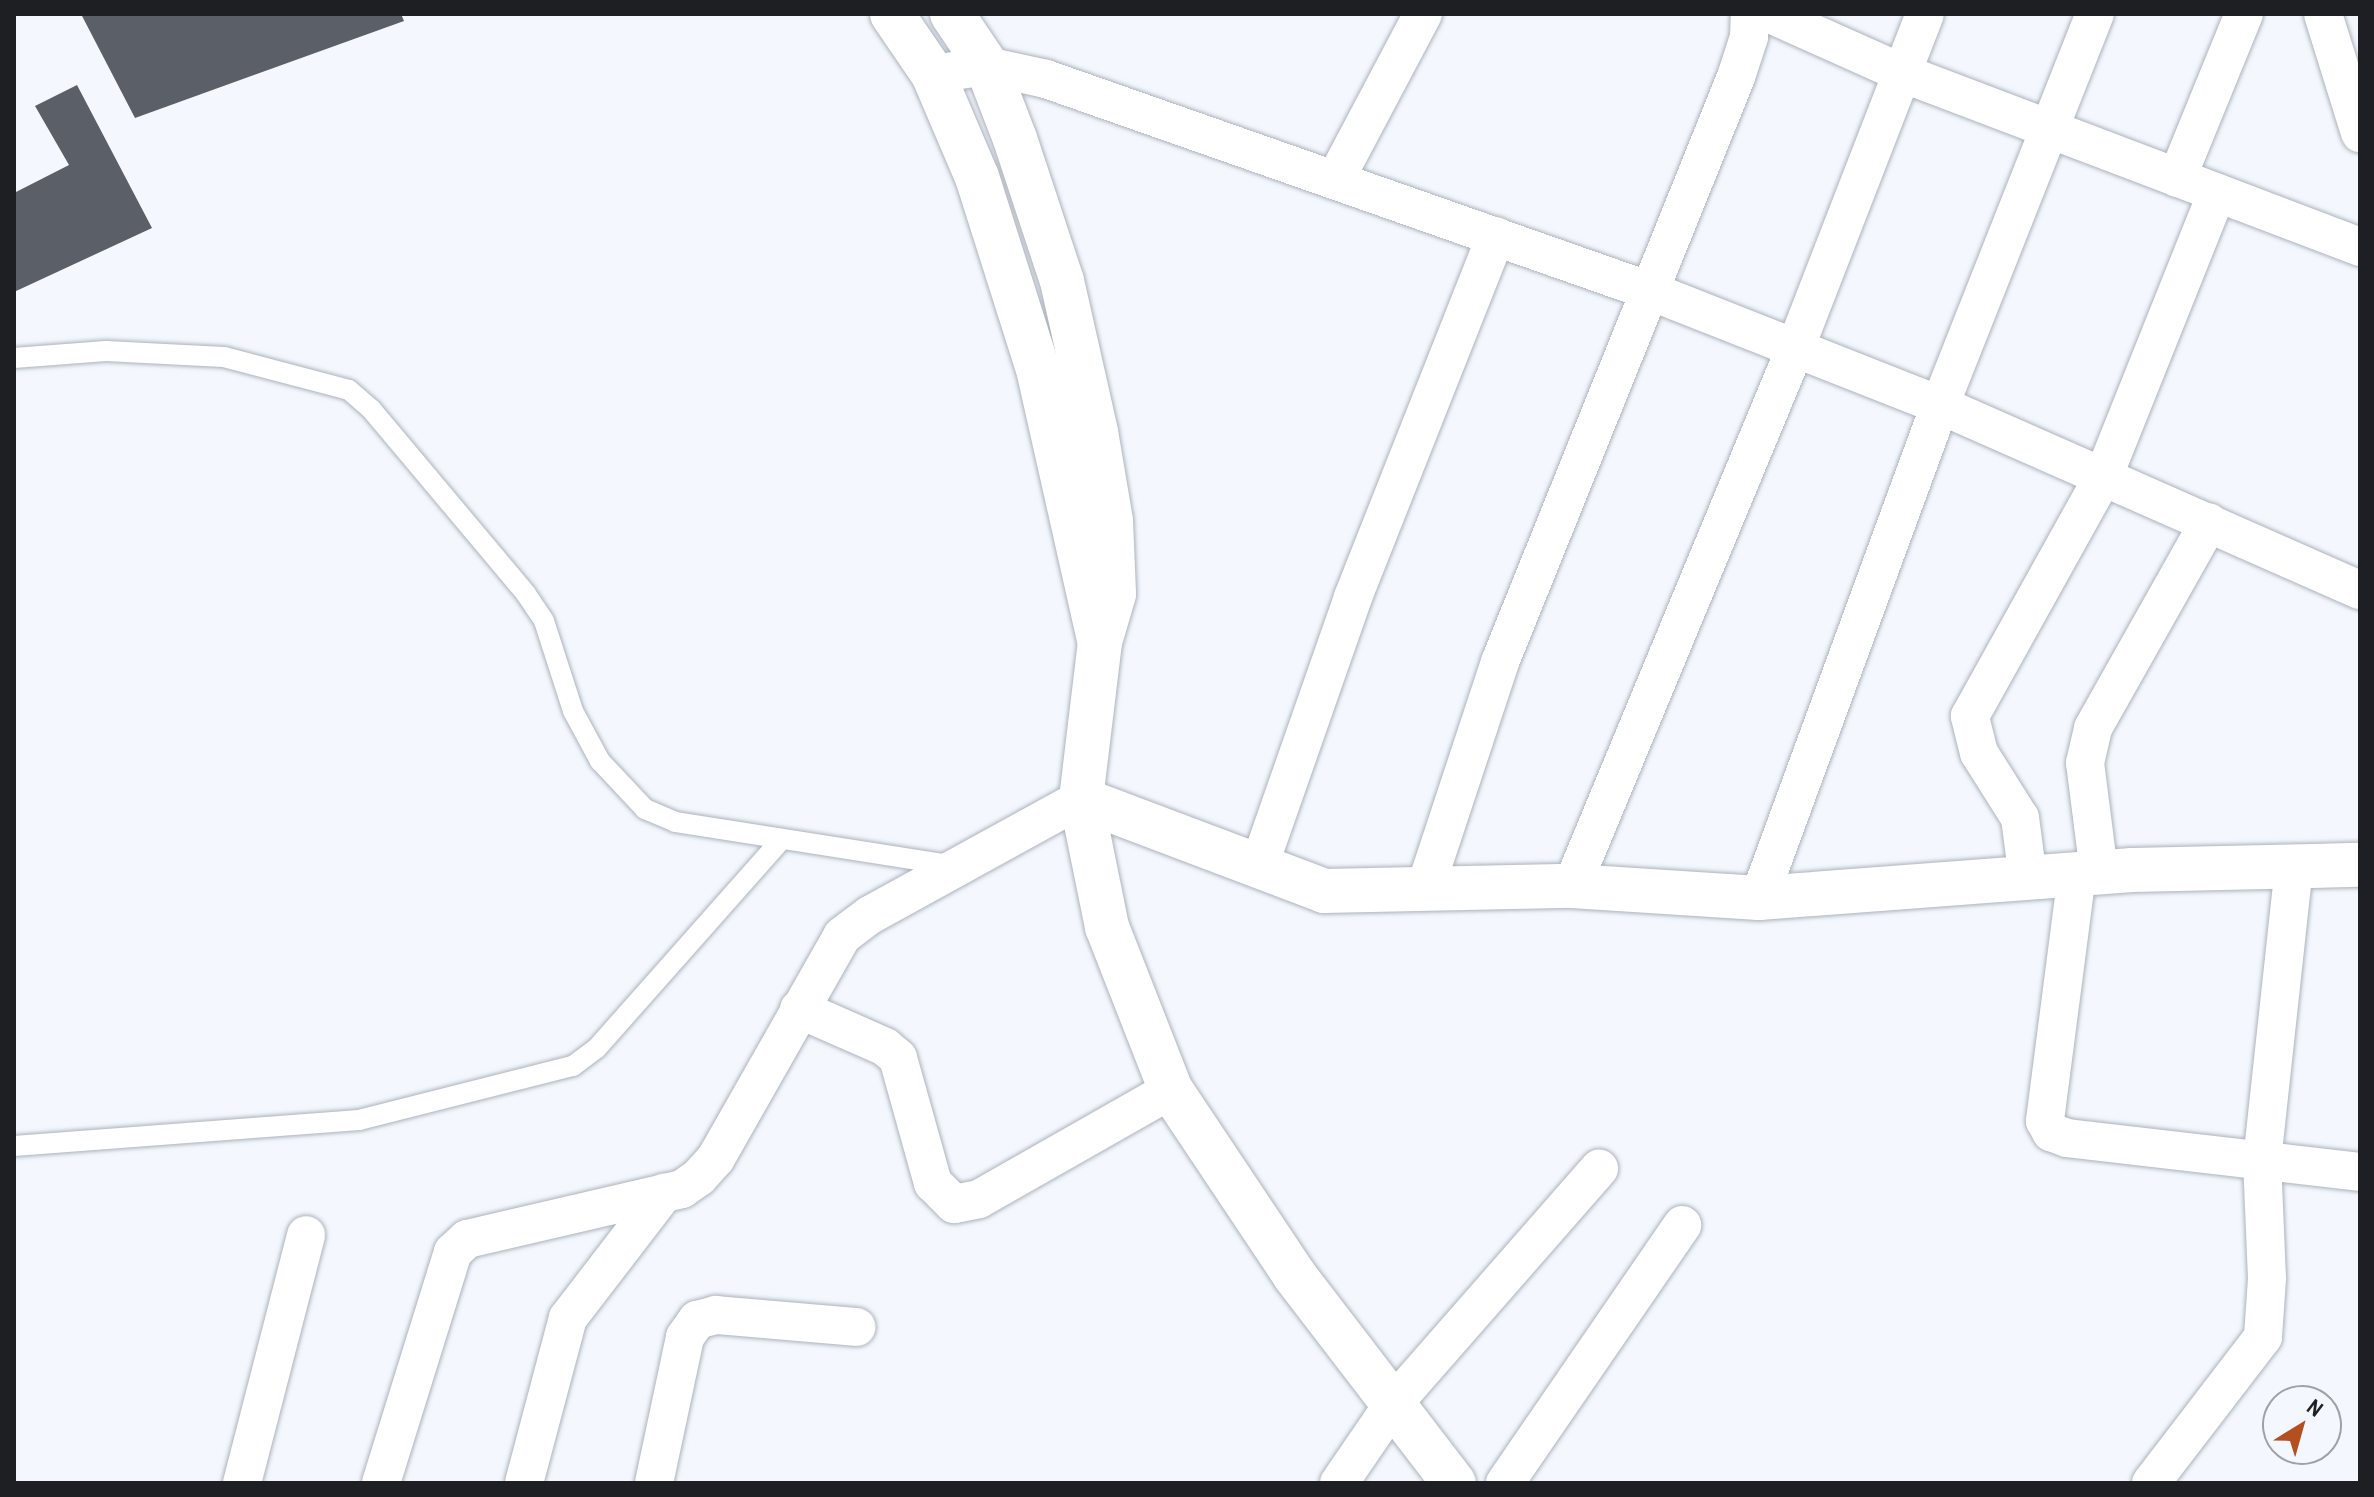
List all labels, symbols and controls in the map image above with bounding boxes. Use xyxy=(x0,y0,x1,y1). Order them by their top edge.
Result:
north arrow xyxy=(2262,1385,2342,1465)
text: N xyxy=(2301,1392,2329,1423)

